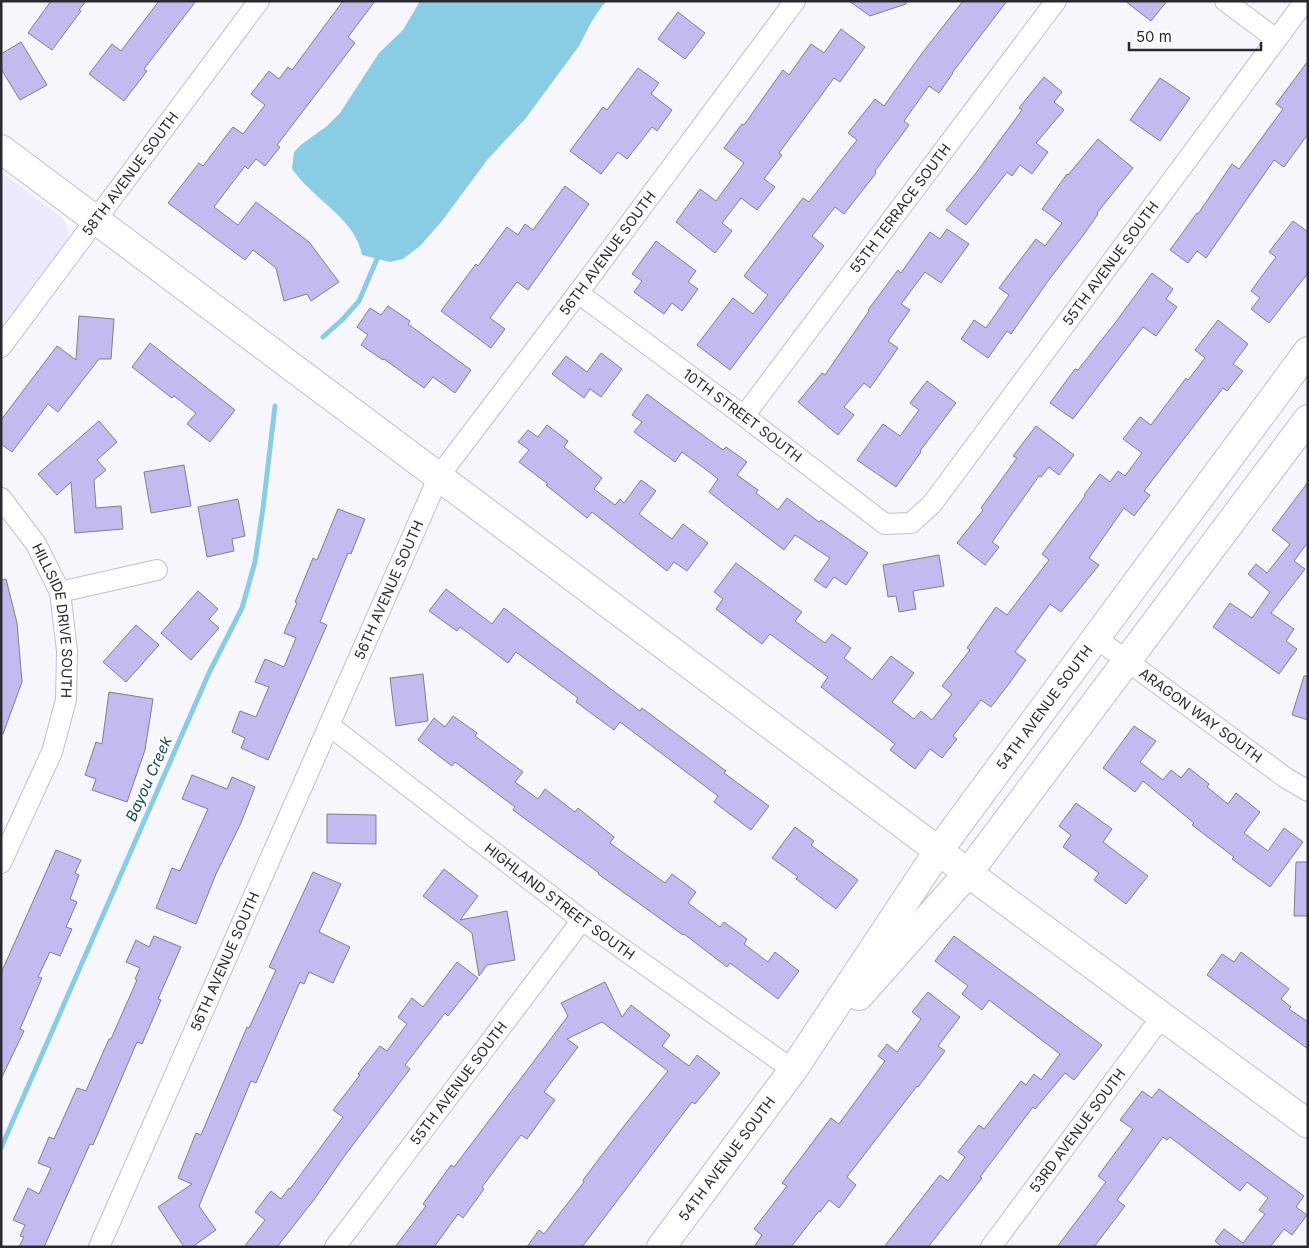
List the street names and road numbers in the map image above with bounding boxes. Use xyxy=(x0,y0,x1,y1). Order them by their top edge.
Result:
street label: 58TH AVENUE SOUTH xyxy=(78,108,181,239)
street label: 55TH TERRACE SOUTH xyxy=(846,140,954,276)
street label: 56TH AVENUE SOUTH xyxy=(555,188,659,318)
street label: 55TH AVENUE SOUTH xyxy=(1058,198,1162,329)
street label: 10TH STREET SOUTH xyxy=(680,365,806,465)
street label: 56TH AVENUE SOUTH xyxy=(350,518,426,662)
street label: HILLSIDE DRIVE SOUTH xyxy=(29,540,76,698)
street label: 54TH AVENUE SOUTH xyxy=(992,642,1096,773)
street label: ARAGON WAY SOUTH xyxy=(1136,664,1266,766)
street label: HIGHLAND STREET SOUTH xyxy=(481,839,638,963)
street label: 56TH AVENUE SOUTH xyxy=(186,889,263,1034)
street label: 55TH AVENUE SOUTH xyxy=(406,1018,510,1148)
street label: 53RD AVENUE SOUTH xyxy=(1025,1065,1128,1196)
street label: 54TH AVENUE SOUTH xyxy=(675,1093,778,1224)

